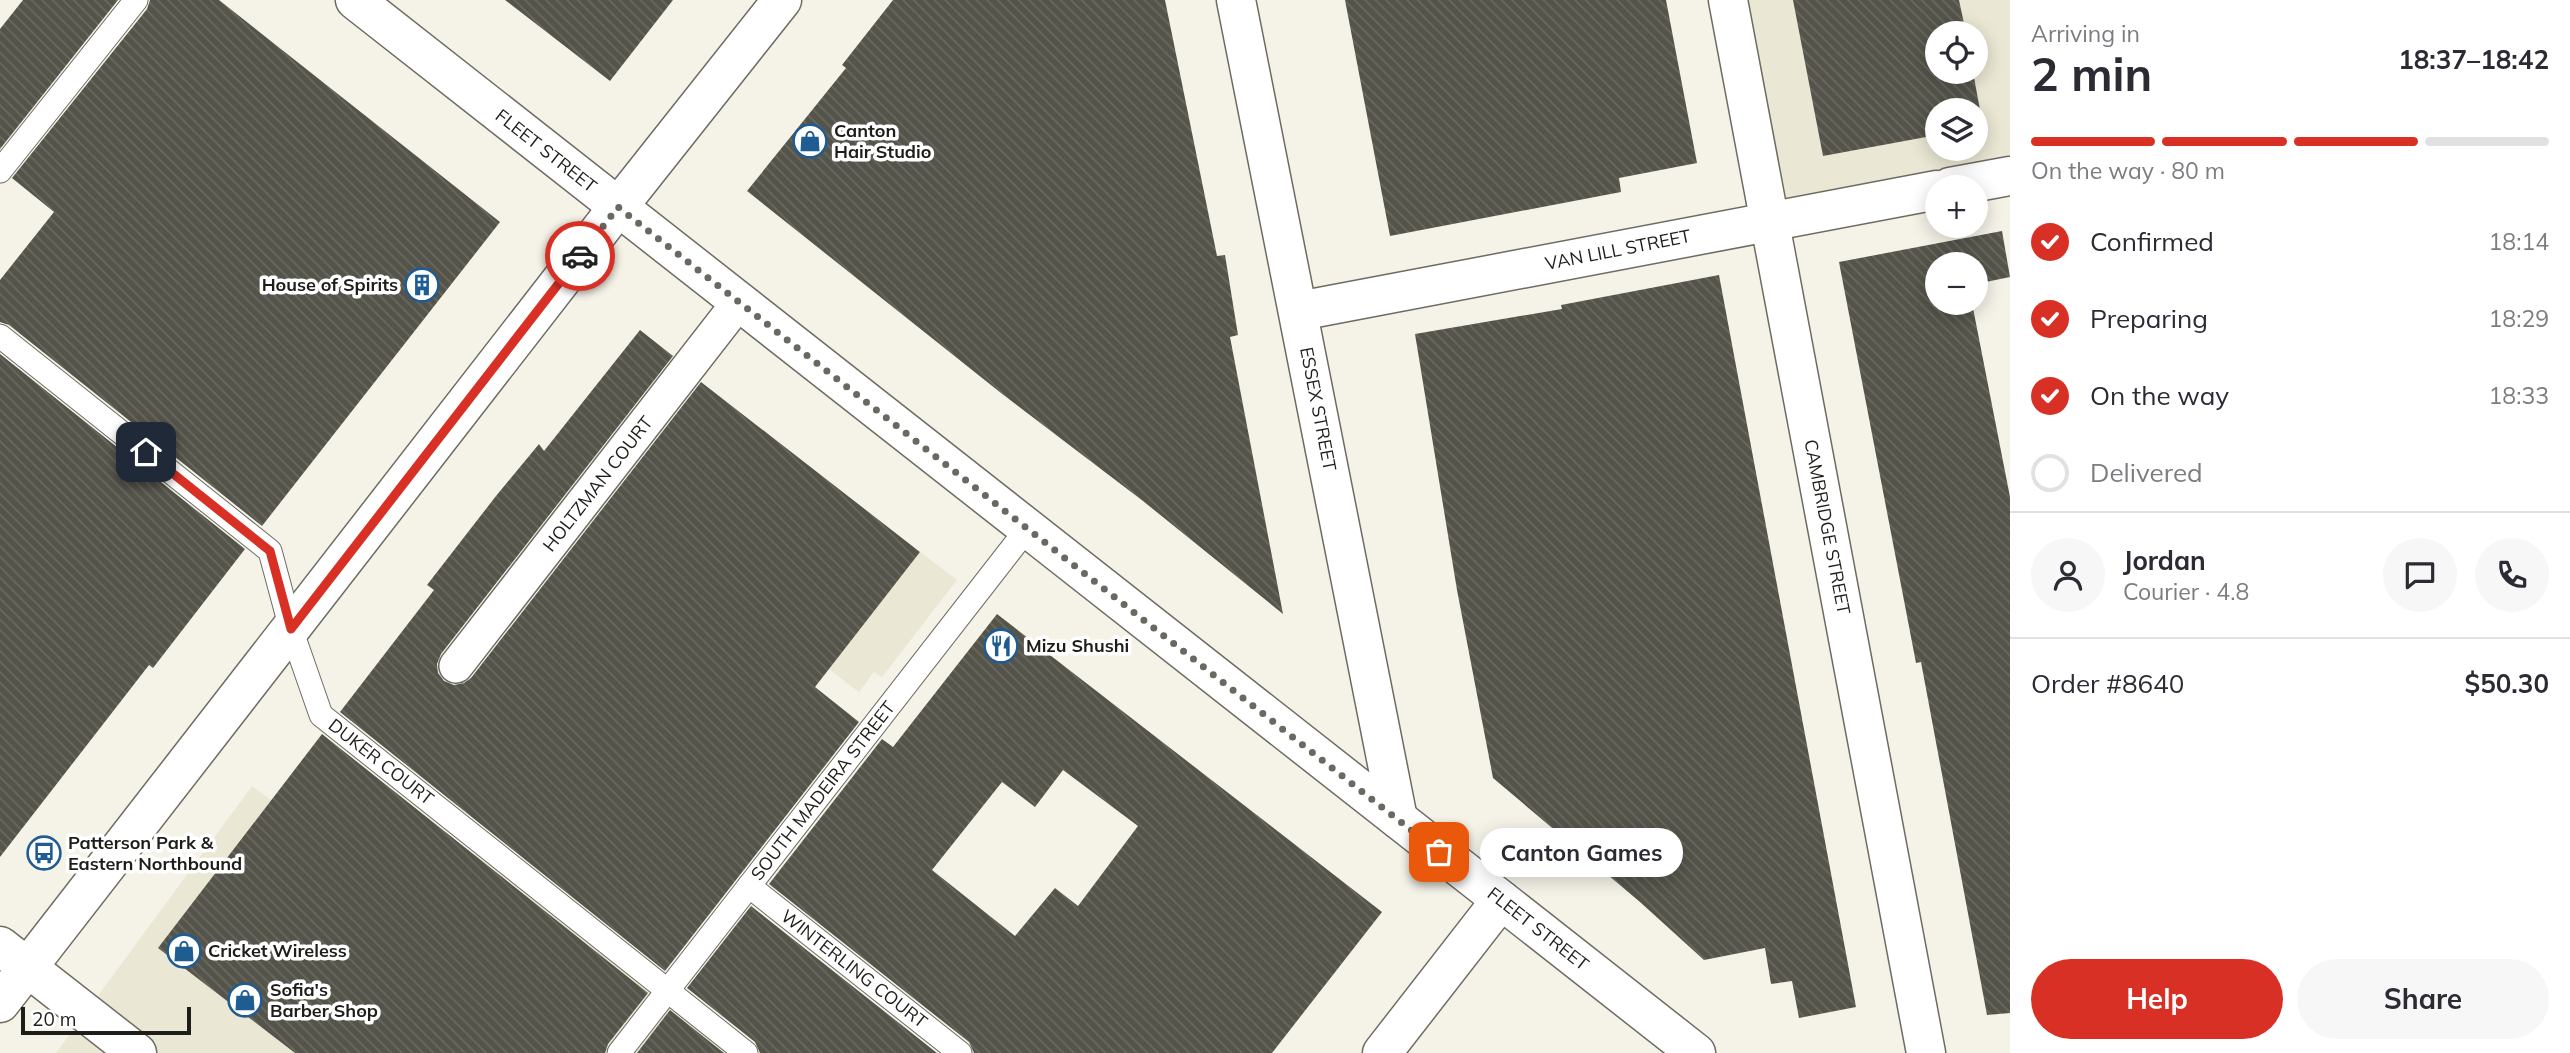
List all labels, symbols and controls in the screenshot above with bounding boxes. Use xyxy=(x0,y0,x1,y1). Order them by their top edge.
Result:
text: Arriving in xyxy=(2031,19,2140,48)
map controls xyxy=(1925,21,1988,315)
button: locate xyxy=(1925,21,1988,84)
text: 18:37–18:42 xyxy=(2398,43,2549,76)
text: 2 min xyxy=(2031,45,2152,103)
button: layers xyxy=(1925,98,1988,161)
street label: FLEET STREET xyxy=(491,104,602,197)
place label: Canton Hair Studio xyxy=(834,119,931,163)
shop icon: Canton Hair Studio xyxy=(791,122,829,160)
text: On the way · 80 m xyxy=(2031,156,2225,185)
button: + xyxy=(1925,175,1988,238)
courier xyxy=(545,221,615,291)
icon: check xyxy=(2031,223,2069,261)
street label: VAN LILL STREET xyxy=(1543,224,1693,275)
text: Confirmed xyxy=(2090,225,2214,258)
text: 18:14 xyxy=(2489,227,2549,256)
icon: car xyxy=(561,237,599,275)
button: − xyxy=(1925,252,1988,315)
building icon: House of Spirits xyxy=(403,266,441,304)
place label: House of Spirits xyxy=(262,273,398,296)
icon: check xyxy=(2031,300,2069,338)
text: Preparing xyxy=(2090,302,2208,335)
text: 18:29 xyxy=(2489,304,2549,333)
street label: ESSEX STREET xyxy=(1295,345,1342,473)
icon: check xyxy=(2031,377,2069,415)
text: On the way xyxy=(2090,379,2229,412)
text: 18:33 xyxy=(2489,381,2549,410)
street label: HOLTZMAN COURT xyxy=(538,411,658,556)
pin xyxy=(116,422,176,482)
icon: home xyxy=(127,433,165,471)
street label: CAMBRIDGE STREET xyxy=(1799,437,1856,617)
text: Delivered xyxy=(2090,456,2203,489)
button: person xyxy=(2031,538,2105,612)
button: chat xyxy=(2383,538,2457,612)
button: phone xyxy=(2475,538,2549,612)
text: Jordan xyxy=(2123,544,2206,577)
text: Courier · 4.8 xyxy=(2123,577,2249,606)
restaurant icon: Mizu Shushi xyxy=(982,627,1020,665)
place label: Mizu Shushi xyxy=(1026,634,1129,657)
text: Order #8640 xyxy=(2031,667,2184,700)
text: $50.30 xyxy=(2465,667,2549,700)
street label: SOUTH MADEIRA STREET xyxy=(745,696,900,885)
street label: DUKER COURT xyxy=(324,713,439,810)
pin xyxy=(1409,822,1469,882)
callout: Canton Games xyxy=(1481,828,1684,876)
place label: Patterson Park & Eastern Northbound xyxy=(68,831,242,875)
icon: bag xyxy=(1420,833,1458,871)
bus stop icon: Patterson Park & Eastern Northbound xyxy=(25,834,63,872)
text: Canton Games xyxy=(1501,838,1662,867)
street label: FLEET STREET xyxy=(1483,882,1594,975)
street label: WINTERLING COURT xyxy=(776,904,932,1033)
shop icon: Cricket Wireless xyxy=(165,932,203,970)
place label: Cricket Wireless xyxy=(208,939,347,962)
button: Help xyxy=(2031,959,2283,1039)
button: Share xyxy=(2297,959,2549,1039)
place label: Sofia's Barber Shop xyxy=(270,978,378,1022)
shop icon: Sofia's Barber Shop xyxy=(226,981,264,1019)
scale bar xyxy=(21,1004,191,1036)
text: 20 m xyxy=(32,1007,76,1031)

